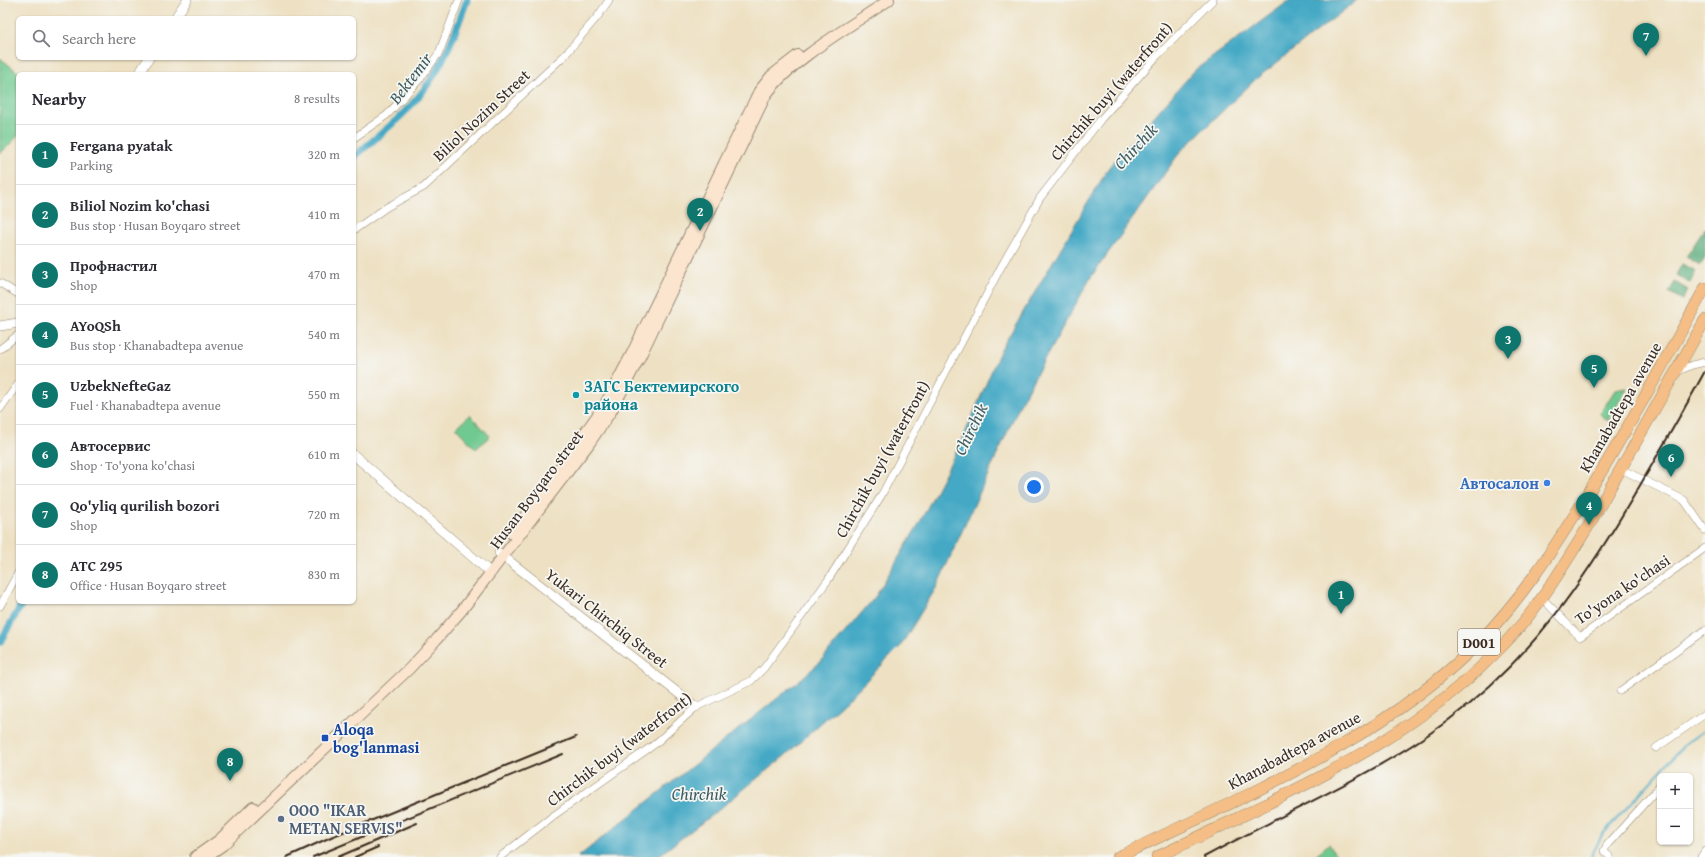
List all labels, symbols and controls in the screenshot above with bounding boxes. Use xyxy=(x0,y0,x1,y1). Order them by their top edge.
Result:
search box xyxy=(16,16,356,60)
street label: Chirchik buyi (waterfront) xyxy=(1046,18,1176,164)
pin: 7 xyxy=(1633,23,1659,56)
icon: search xyxy=(30,27,52,49)
text: Search here xyxy=(62,28,136,49)
water label: Bektemir xyxy=(382,47,438,110)
street label: Biliol Nozim Street xyxy=(427,63,535,167)
text: Nearby xyxy=(32,86,86,111)
text: 8 results xyxy=(294,89,340,108)
water label: Chirchik xyxy=(1109,119,1161,173)
text: Fergana pyatak xyxy=(70,135,172,156)
text: 1 xyxy=(42,145,48,164)
text: 320 m xyxy=(308,145,340,164)
text: Parking xyxy=(70,156,113,175)
text: Biliol Nozim ko'chasi xyxy=(70,195,210,216)
pin: 2 xyxy=(687,198,713,231)
text: 2 xyxy=(42,205,48,224)
text: 410 m xyxy=(308,205,340,224)
text: Bus stop · Husan Boyqaro street xyxy=(70,216,241,235)
text: Профнастил xyxy=(70,255,157,276)
text: 3 xyxy=(42,265,48,284)
text: 470 m xyxy=(308,265,340,284)
text: Shop xyxy=(70,276,97,295)
text: AYoQSh xyxy=(70,315,121,336)
text: 4 xyxy=(42,325,48,344)
text: 540 m xyxy=(308,325,340,344)
pin: 3 xyxy=(1495,326,1521,359)
text: Bus stop · Khanabadtepa avenue xyxy=(70,336,243,355)
street label: Khanabadtepa avenue xyxy=(1573,337,1667,477)
pin: 5 xyxy=(1581,355,1607,388)
place label: ЗАГС Бектемирского района xyxy=(584,374,740,416)
text: UzbekNefteGaz xyxy=(70,375,171,396)
street label: Chirchik buyi (waterfront) xyxy=(829,376,935,542)
text: 5 xyxy=(42,385,48,404)
text: 550 m xyxy=(308,385,340,404)
marker: ЗАГС Бектемирского района xyxy=(571,390,581,400)
text: Fuel · Khanabadtepa avenue xyxy=(70,396,221,415)
water label: Chirchik xyxy=(947,399,993,459)
street label: Husan Boyqaro street xyxy=(483,424,589,554)
text: Автосервис xyxy=(70,435,150,456)
pin: 6 xyxy=(1658,444,1684,477)
text: 6 xyxy=(42,445,48,464)
text: 610 m xyxy=(308,445,340,464)
text: Shop · To'yona ko'chasi xyxy=(70,456,195,475)
place label: Автосалон xyxy=(1460,471,1539,495)
your location xyxy=(1024,477,1044,497)
marker: Автосалон xyxy=(1542,478,1552,488)
pin: 4 xyxy=(1576,492,1602,525)
text: Qo'yliq qurilish bozori xyxy=(70,495,220,516)
text: 7 xyxy=(42,505,48,524)
text: 720 m xyxy=(308,505,340,524)
text: Shop xyxy=(70,516,97,535)
street label: To'yona ko'chasi xyxy=(1569,548,1675,630)
text: ATC 295 xyxy=(70,555,123,576)
street label: Yukari Chirchiq Street xyxy=(541,562,674,674)
text: 8 xyxy=(42,565,48,584)
text: 830 m xyxy=(308,565,340,584)
text: Office · Husan Boyqaro street xyxy=(70,576,227,595)
pin: 1 xyxy=(1328,581,1354,614)
road number: D001 xyxy=(1458,629,1500,655)
street label: Chirchik buyi (waterfront) xyxy=(541,686,697,812)
street label: Khanabadtepa avenue xyxy=(1223,705,1365,795)
place label: Aloqa bog'lanmasi xyxy=(333,717,420,759)
marker: Aloqa bog'lanmasi xyxy=(320,733,330,743)
pin: 8 xyxy=(217,748,243,781)
map controls xyxy=(1657,773,1693,845)
button: + xyxy=(1657,773,1693,809)
water label: Chirchik xyxy=(672,781,727,806)
place label: OOO "IKAR METAN SERVIS" xyxy=(289,798,403,840)
button: − xyxy=(1657,809,1693,845)
marker: OOO "IKAR METAN SERVIS" xyxy=(276,814,286,824)

